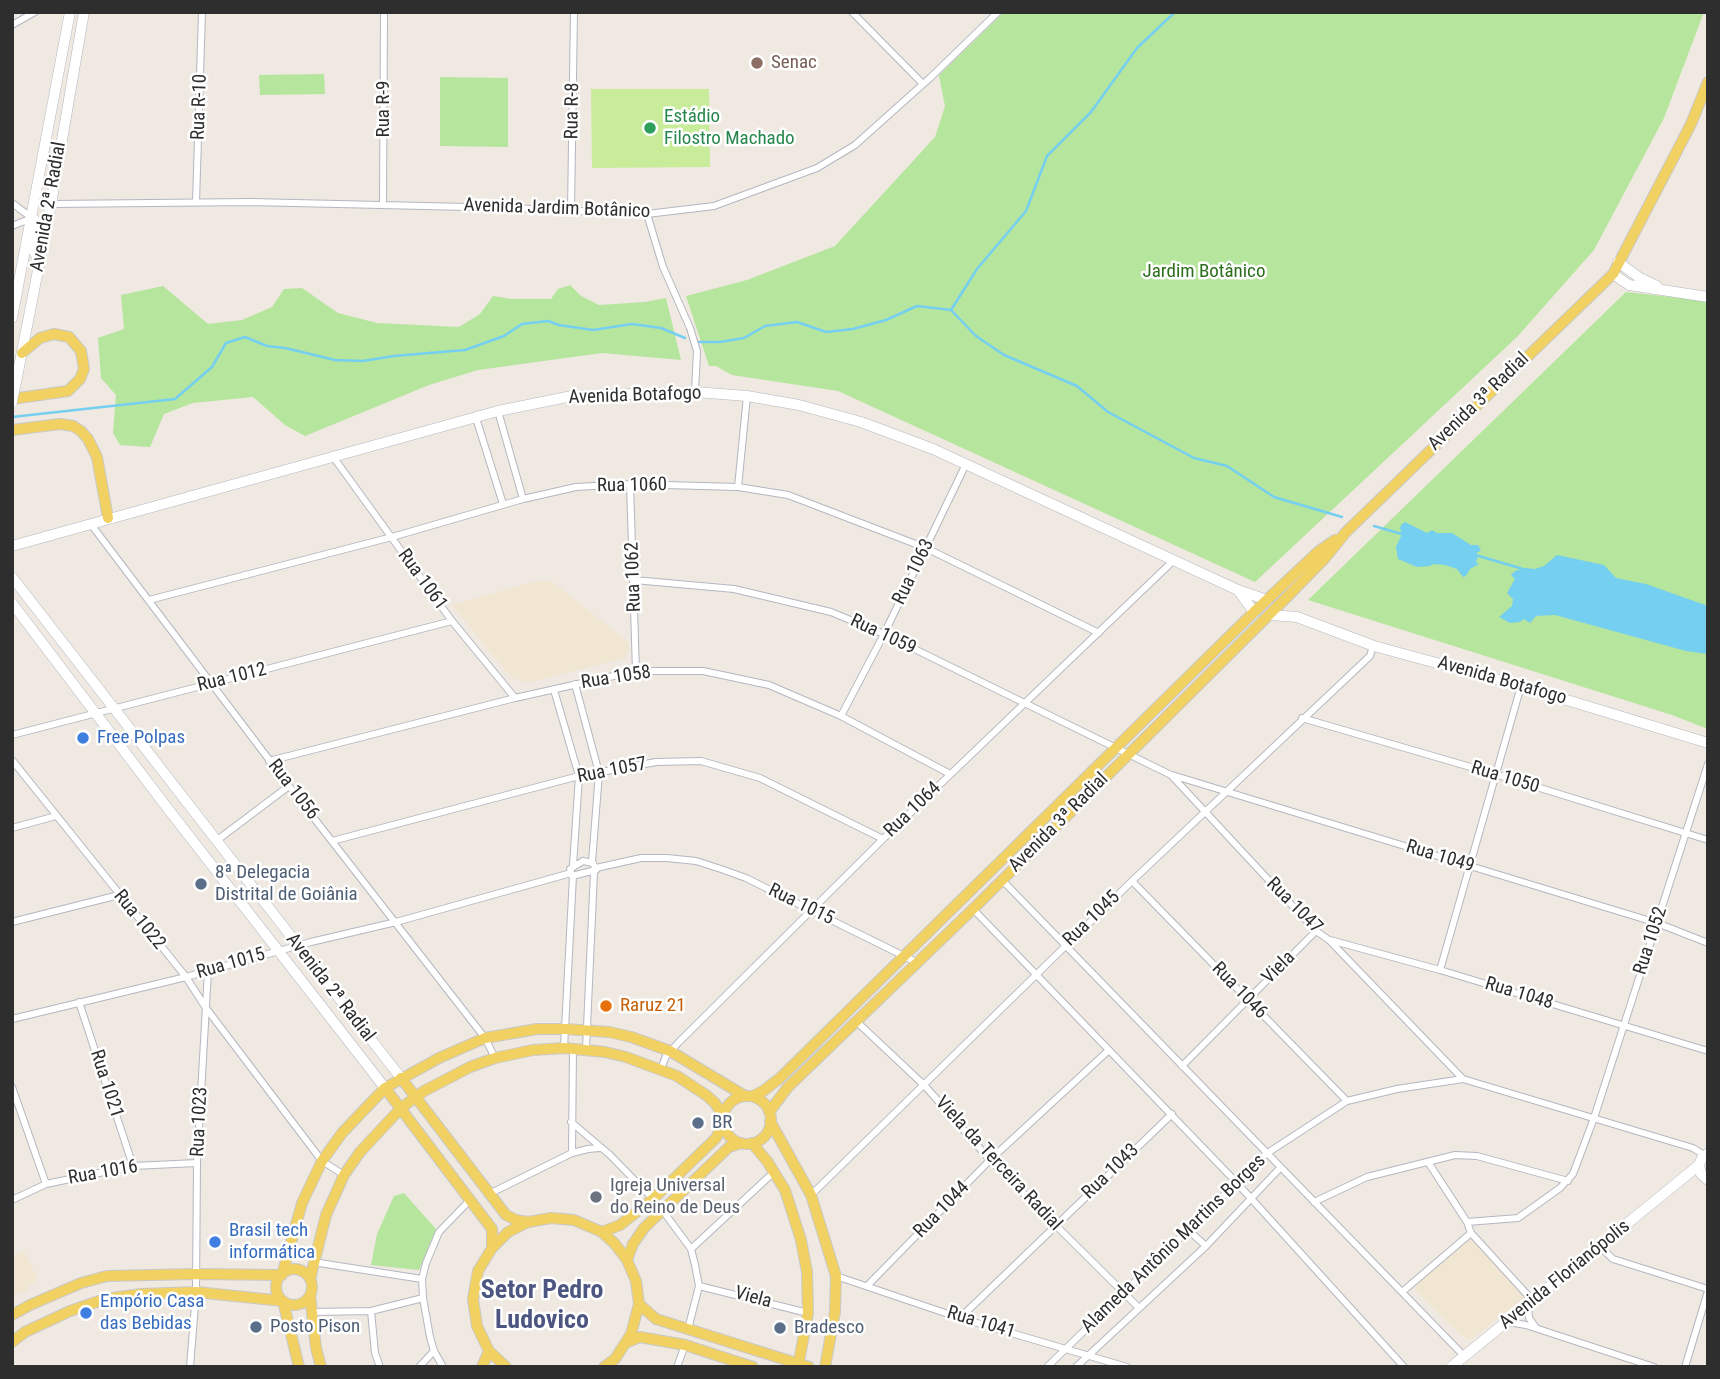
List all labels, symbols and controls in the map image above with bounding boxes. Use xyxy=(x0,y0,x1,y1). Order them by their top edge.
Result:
place label: Senac xyxy=(771,52,817,74)
marker: Senac xyxy=(749,55,765,71)
street label: Rua R-10 xyxy=(187,73,213,141)
street label: Rua R-9 xyxy=(373,81,395,137)
street label: Rua R-8 xyxy=(561,82,585,140)
place label: Estádio Filostro Machado xyxy=(664,106,795,150)
marker: Estádio Filostro Machado xyxy=(642,120,658,136)
street label: Avenida 2ª Radial xyxy=(26,140,72,274)
street label: Avenida Jardim Botânico xyxy=(463,194,651,224)
park label: Jardim Botânico xyxy=(1143,261,1265,283)
street label: Avenida 3ª Radial xyxy=(1424,348,1534,456)
street label: Avenida Botafogo xyxy=(568,382,702,410)
street label: Rua 1060 xyxy=(597,474,667,498)
street label: Rua 1063 xyxy=(888,535,940,609)
street label: Rua 1062 xyxy=(621,541,647,613)
street label: Rua 1061 xyxy=(392,545,452,615)
street label: Rua 1059 xyxy=(846,610,920,660)
street label: Avenida Botafogo xyxy=(1435,652,1569,710)
street label: Rua 1012 xyxy=(195,658,269,698)
street label: Rua 1058 xyxy=(580,661,652,695)
place label: Free Polpas xyxy=(97,727,185,749)
marker: Free Polpas xyxy=(75,730,91,746)
street label: Rua 1057 xyxy=(575,753,649,789)
street label: Rua 1056 xyxy=(262,755,324,825)
street label: Rua 1050 xyxy=(1468,757,1542,799)
street label: Avenida 3ª Radial xyxy=(1004,768,1114,878)
street label: Rua 1064 xyxy=(880,777,946,843)
street label: Rua 1049 xyxy=(1403,836,1477,878)
place label: 8ª Delegacia Distrital de Goiânia xyxy=(215,862,358,906)
street label: Rua 1047 xyxy=(1261,873,1327,939)
marker: 8ª Delegacia Distrital de Goiânia xyxy=(193,876,209,892)
street label: Rua 1015 xyxy=(764,879,838,931)
street label: Rua 1022 xyxy=(108,886,170,954)
street label: Rua 1045 xyxy=(1059,886,1125,952)
street label: Rua 1052 xyxy=(1629,904,1673,978)
street label: Avenida 2ª Radial xyxy=(281,929,379,1047)
street label: Rua 1015 xyxy=(194,943,268,985)
street label: Viela xyxy=(1258,947,1300,989)
street label: Rua 1046 xyxy=(1206,958,1272,1024)
street label: Rua 1048 xyxy=(1482,973,1556,1015)
place label: Raruz 21 xyxy=(620,995,686,1017)
marker: Raruz 21 xyxy=(598,998,614,1014)
street label: Rua 1021 xyxy=(84,1047,128,1121)
street label: Rua 1023 xyxy=(187,1086,213,1158)
street label: Viela da Terceira Radial xyxy=(930,1092,1066,1236)
place label: BR xyxy=(712,1112,732,1134)
marker: BR xyxy=(690,1115,706,1131)
street label: Rua 1043 xyxy=(1078,1139,1144,1205)
street label: Alameda Antônio Martins Borges xyxy=(1077,1150,1271,1338)
street label: Rua 1016 xyxy=(66,1156,140,1190)
place label: Igreja Universal do Reino de Deus xyxy=(610,1175,740,1219)
street label: Rua 1044 xyxy=(909,1177,975,1243)
marker: Igreja Universal do Reino de Deus xyxy=(588,1189,604,1205)
street label: Avenida Florianópolis xyxy=(1495,1215,1635,1335)
place label: Brasil tech informática xyxy=(229,1220,315,1264)
marker: Brasil tech informática xyxy=(207,1234,223,1250)
district label: Setor Pedro Ludovico xyxy=(481,1275,603,1336)
street label: Viela xyxy=(732,1282,774,1314)
place label: Empório Casa das Bebidas xyxy=(100,1291,204,1335)
street label: Rua 1041 xyxy=(944,1302,1018,1344)
marker: Empório Casa das Bebidas xyxy=(78,1305,94,1321)
place label: Posto Pison xyxy=(270,1316,360,1338)
place label: Bradesco xyxy=(794,1317,864,1339)
marker: Posto Pison xyxy=(248,1319,264,1335)
marker: Bradesco xyxy=(772,1320,788,1336)

